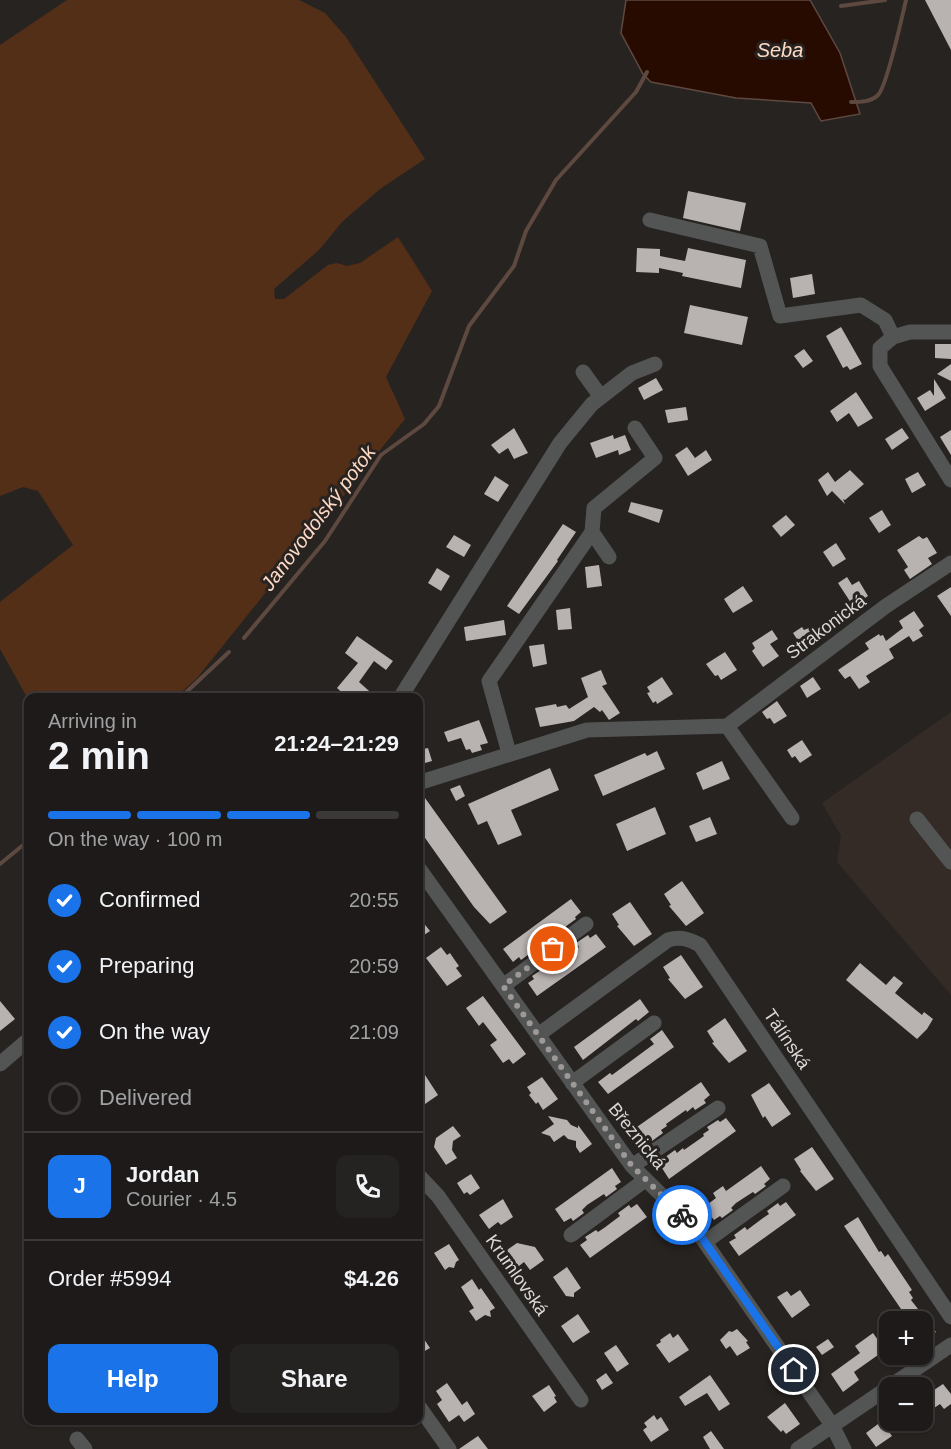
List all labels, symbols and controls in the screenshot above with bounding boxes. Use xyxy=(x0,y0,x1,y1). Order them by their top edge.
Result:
water label: Seba xyxy=(757,39,803,61)
water label: Janovodolský potok xyxy=(256,440,380,596)
street label: Strakonická xyxy=(782,590,870,663)
text: Arriving in xyxy=(48,710,137,732)
text: 21:24–21:29 xyxy=(274,731,399,756)
text: 2 min xyxy=(48,734,150,777)
text: On the way · 100 m xyxy=(48,828,223,850)
icon: check xyxy=(48,884,81,917)
text: Confirmed xyxy=(99,887,200,912)
text: 20:55 xyxy=(349,889,399,911)
pin xyxy=(527,923,578,974)
icon: bag xyxy=(536,932,569,965)
icon: check xyxy=(48,950,81,983)
text: Preparing xyxy=(99,953,194,978)
text: 20:59 xyxy=(349,955,399,977)
street label: Tálínská xyxy=(760,1005,815,1074)
icon: check xyxy=(48,1016,81,1049)
text: On the way xyxy=(99,1019,210,1044)
text: 21:09 xyxy=(349,1021,399,1043)
text: Delivered xyxy=(99,1085,192,1110)
street label: Březnická xyxy=(604,1099,670,1174)
button: phone xyxy=(336,1155,399,1218)
text: Jordan xyxy=(126,1162,199,1187)
text: J xyxy=(73,1173,86,1198)
courier xyxy=(652,1185,712,1245)
text: Courier · 4.5 xyxy=(126,1188,237,1210)
icon: bike xyxy=(666,1199,699,1232)
street label: Krumlovská xyxy=(482,1231,553,1320)
text: Order #5994 xyxy=(48,1266,172,1291)
text: $4.26 xyxy=(344,1266,399,1291)
map controls xyxy=(879,1311,933,1431)
button: + xyxy=(879,1311,933,1365)
button: Help xyxy=(48,1344,218,1413)
button: Share xyxy=(230,1344,399,1413)
pin xyxy=(768,1344,819,1395)
icon: home xyxy=(777,1353,810,1386)
button: − xyxy=(879,1377,933,1431)

